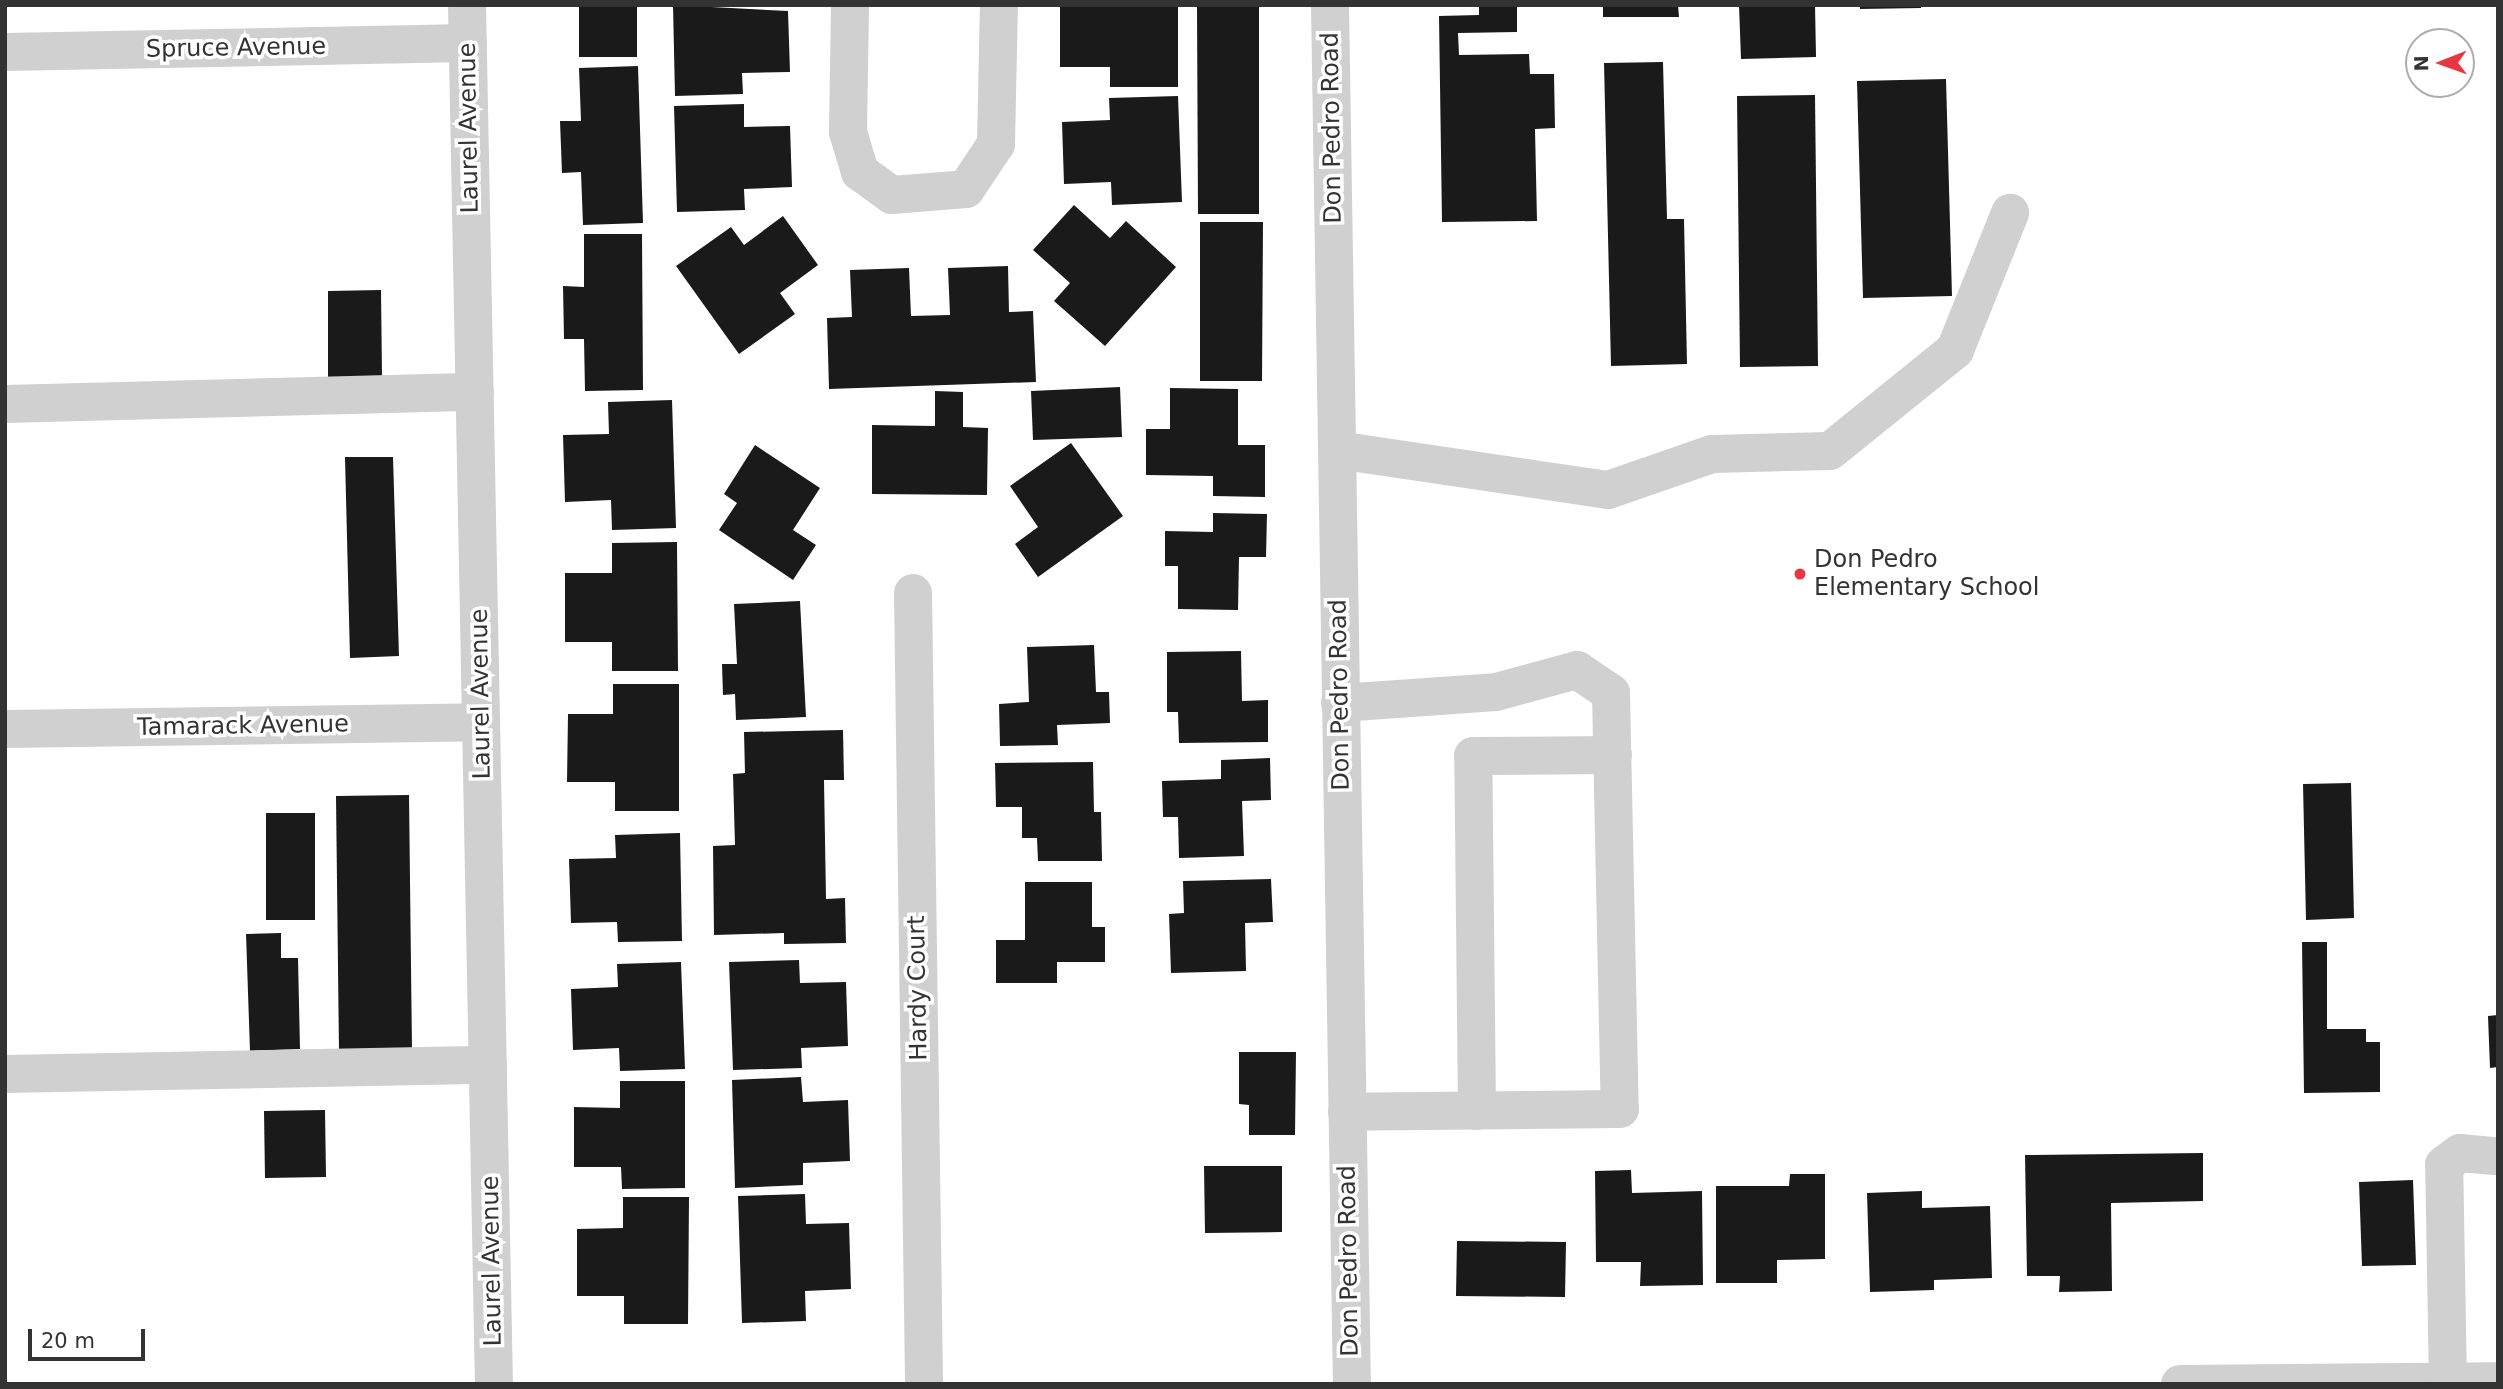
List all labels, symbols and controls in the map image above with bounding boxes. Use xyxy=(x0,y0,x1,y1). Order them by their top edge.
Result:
north arrow xyxy=(2405,28,2475,98)
street label: Spruce Avenue xyxy=(146,32,326,64)
street label: Don Pedro Road xyxy=(1316,32,1348,224)
street label: Laurel Avenue xyxy=(453,42,485,214)
text: N xyxy=(2410,55,2432,71)
place label: Don Pedro Elementary School xyxy=(1814,546,2039,602)
marker: Don Pedro Elementary School xyxy=(1792,566,1808,582)
street label: Don Pedro Road xyxy=(1324,599,1356,791)
street label: Laurel Avenue xyxy=(465,608,497,780)
street label: Tamarack Avenue xyxy=(137,710,349,742)
street label: Hardy Court xyxy=(902,915,934,1061)
street label: Don Pedro Road xyxy=(1333,1165,1365,1357)
street label: Laurel Avenue xyxy=(476,1175,508,1347)
scale bar xyxy=(32,1316,149,1360)
text: 20 m xyxy=(41,1329,95,1353)

